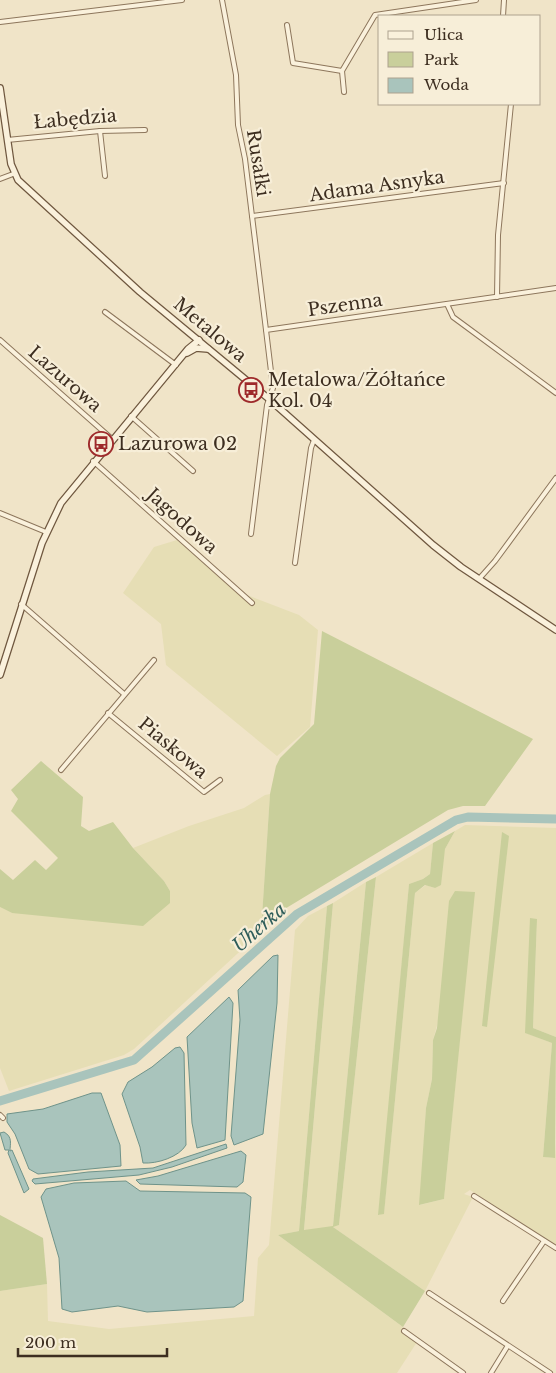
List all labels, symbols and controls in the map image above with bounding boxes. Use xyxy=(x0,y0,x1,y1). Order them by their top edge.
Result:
legend xyxy=(378,15,541,105)
text: Ulica xyxy=(424,25,464,44)
text: Park xyxy=(424,50,460,69)
text: Woda xyxy=(423,75,469,94)
street label: Łabędzia xyxy=(32,104,118,134)
street label: Rusałki xyxy=(242,128,274,198)
street label: Adama Asnyka xyxy=(307,166,446,206)
street label: Pszenna xyxy=(306,289,384,321)
street label: Metalowa xyxy=(169,293,251,367)
street label: Lazurowa xyxy=(24,341,106,417)
place label: Metalowa/Żółtańce Kol. 04 xyxy=(268,368,446,412)
bus stop icon: Metalowa/Żółtańce Kol. 04 xyxy=(238,377,264,403)
bus stop icon: Lazurowa 02 xyxy=(88,431,114,457)
place label: Lazurowa 02 xyxy=(118,433,237,455)
street label: Jagodowa xyxy=(141,482,222,559)
street label: Piaskowa xyxy=(134,713,212,783)
water label: Uherka xyxy=(228,898,291,957)
scale bar xyxy=(18,1326,166,1358)
text: 200 m xyxy=(25,1333,76,1352)

